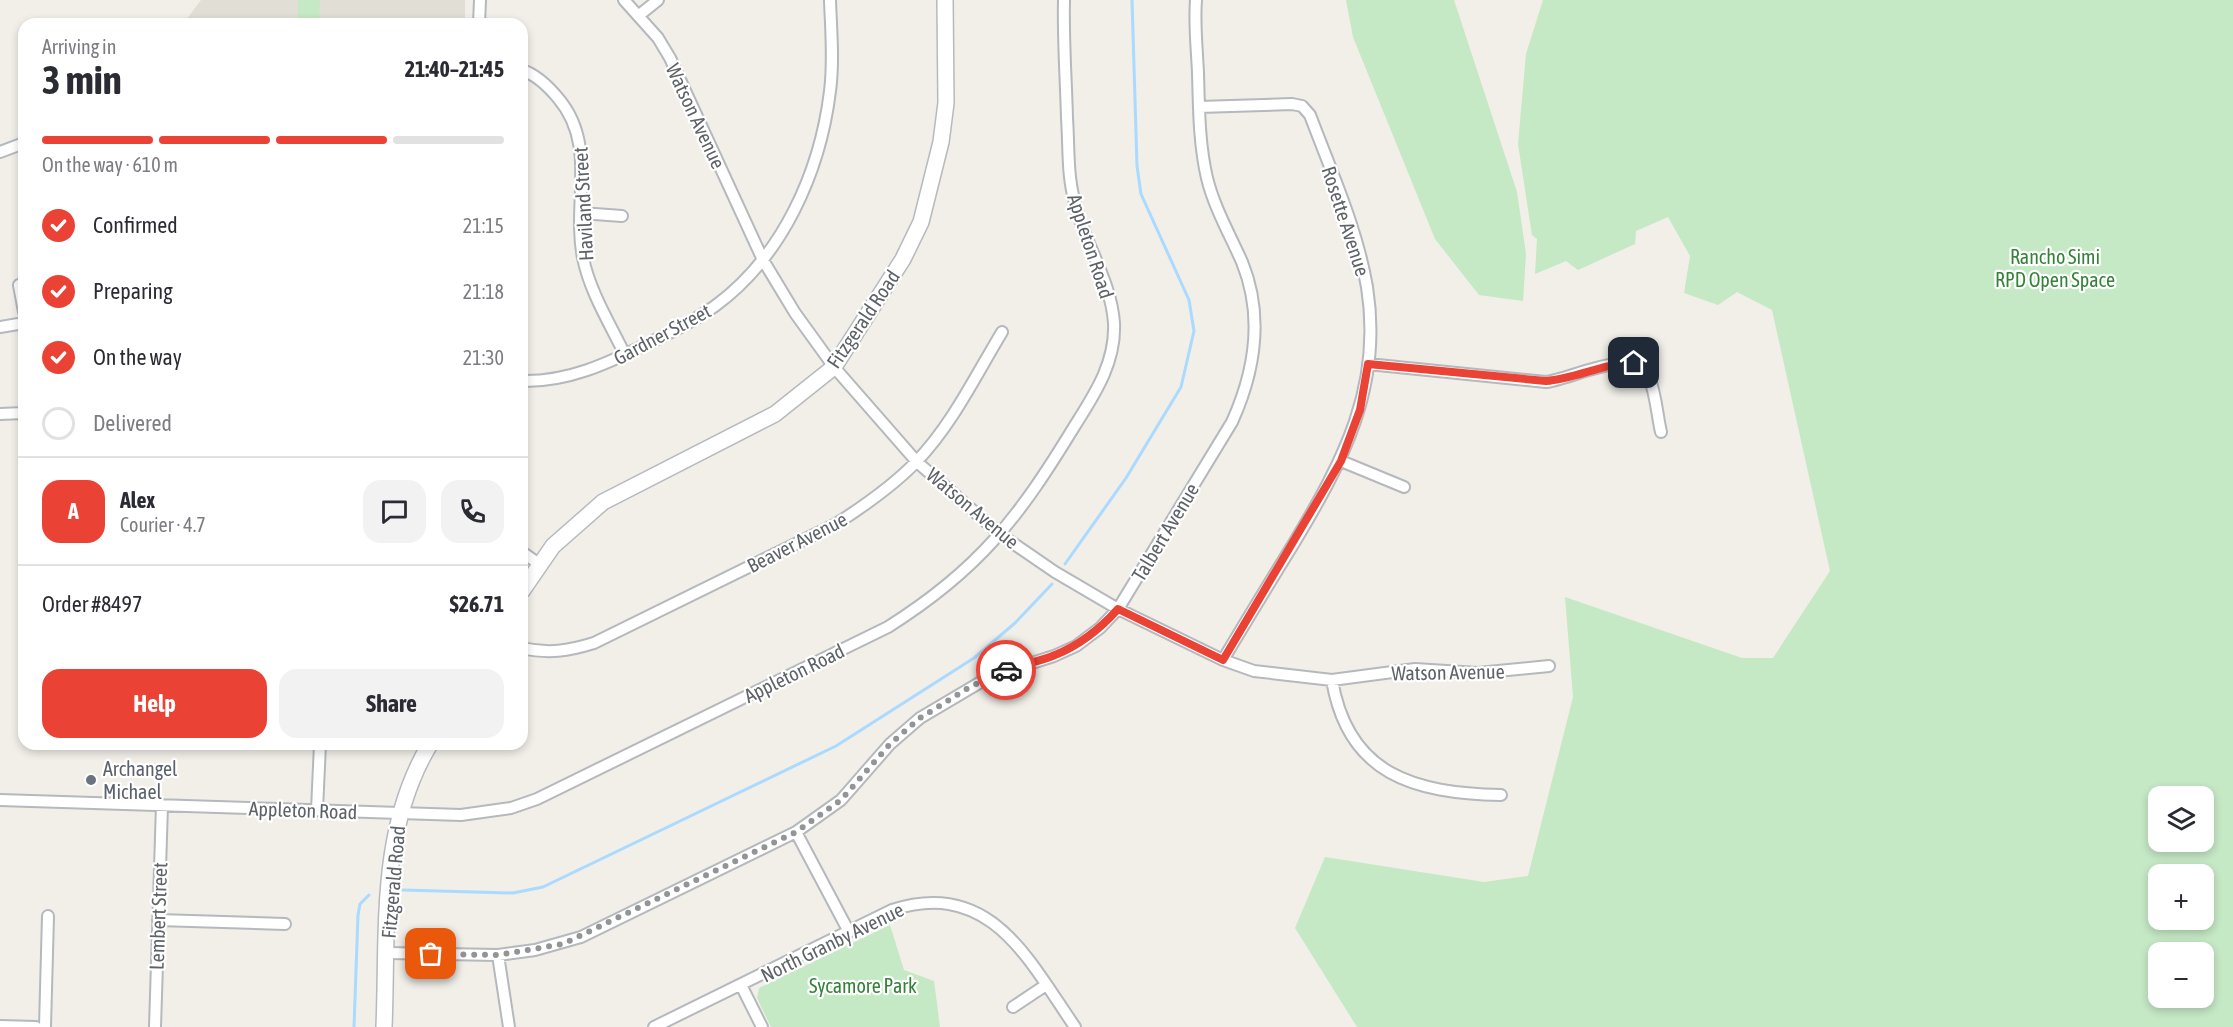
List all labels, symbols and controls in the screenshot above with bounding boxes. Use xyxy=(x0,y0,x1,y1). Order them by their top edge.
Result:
text: Arriving in xyxy=(42,35,116,58)
text: 21:40–21:45 xyxy=(405,56,504,82)
text: 3 min xyxy=(42,58,122,102)
street label: Watson Avenue xyxy=(662,60,730,172)
street label: Haviland Street xyxy=(569,146,597,262)
text: On the way · 610 m xyxy=(42,153,178,176)
street label: Rosette Avenue xyxy=(1317,163,1375,279)
street label: Appleton Road xyxy=(1063,191,1119,301)
icon: check xyxy=(42,209,75,242)
text: Confirmed xyxy=(93,212,178,238)
text: 21:15 xyxy=(463,214,504,237)
park label: Rancho Simi RPD Open Space xyxy=(1995,245,2115,291)
street label: Fitzgerald Road xyxy=(822,266,904,372)
icon: check xyxy=(42,275,75,308)
text: Preparing xyxy=(93,278,173,304)
text: 21:18 xyxy=(463,280,504,303)
street label: Gardner Street xyxy=(610,299,715,369)
pin xyxy=(1608,337,1659,388)
icon: check xyxy=(42,341,75,374)
text: On the way xyxy=(93,344,182,370)
text: 21:30 xyxy=(463,346,504,369)
icon: home xyxy=(1617,346,1650,379)
text: Delivered xyxy=(93,410,172,436)
street label: Watson Avenue xyxy=(922,463,1024,553)
street label: Talbert Avenue xyxy=(1127,479,1203,585)
button: chat xyxy=(363,480,426,543)
button: phone xyxy=(441,480,504,543)
text: Alex xyxy=(120,487,155,513)
text: A xyxy=(68,498,79,524)
street label: Beaver Avenue xyxy=(743,507,851,577)
text: Courier · 4.7 xyxy=(120,513,206,536)
text: Order #8497 xyxy=(42,591,142,617)
text: $26.71 xyxy=(449,591,504,617)
street label: Appleton Road xyxy=(740,639,848,707)
courier xyxy=(976,640,1036,700)
icon: car xyxy=(990,654,1023,687)
street label: Watson Avenue xyxy=(1391,660,1505,684)
button: Help xyxy=(42,669,267,738)
button: Share xyxy=(279,669,504,738)
place label: Archangel Michael xyxy=(103,757,178,803)
marker: Archangel Michael xyxy=(84,773,98,787)
map controls xyxy=(2148,786,2214,1008)
button: layers xyxy=(2148,786,2214,852)
street label: Appleton Road xyxy=(248,797,358,823)
street label: Fitzgerald Road xyxy=(377,825,409,939)
street label: Lembert Street xyxy=(145,861,171,970)
button: + xyxy=(2148,864,2214,930)
street label: North Granby Avenue xyxy=(757,898,907,986)
pin xyxy=(405,928,456,979)
icon: bag xyxy=(414,937,447,970)
button: − xyxy=(2148,942,2214,1008)
park label: Sycamore Park xyxy=(809,974,917,997)

